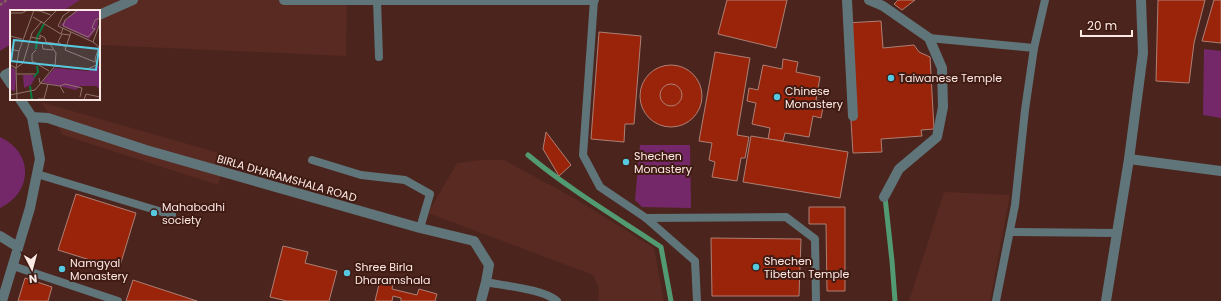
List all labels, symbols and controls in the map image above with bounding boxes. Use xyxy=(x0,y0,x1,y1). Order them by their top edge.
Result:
inset map xyxy=(10,10,100,100)
scale bar xyxy=(1081,12,1132,38)
text: 20 m xyxy=(1087,17,1117,34)
place label: Taiwanese Temple xyxy=(899,70,1002,86)
marker: Taiwanese Temple xyxy=(886,73,896,83)
place label: Chinese Monastery xyxy=(785,83,844,112)
marker: Chinese Monastery xyxy=(772,92,782,102)
place label: Shechen Monastery xyxy=(634,148,693,177)
street label: BIRLA DHARAMSHALA ROAD xyxy=(215,150,359,206)
marker: Shechen Monastery xyxy=(621,157,631,167)
place label: Mahabodhi society xyxy=(162,199,225,228)
marker: Mahabodhi society xyxy=(149,208,159,218)
north arrow xyxy=(12,249,52,289)
place label: Shechen Tibetan Temple xyxy=(764,253,850,282)
place label: Namgyal Monastery xyxy=(70,255,129,284)
place label: Shree Birla Dharamshala xyxy=(355,259,430,288)
marker: Shechen Tibetan Temple xyxy=(751,262,761,272)
marker: Namgyal Monastery xyxy=(57,264,67,274)
marker: Shree Birla Dharamshala xyxy=(342,268,352,278)
text: N xyxy=(28,271,38,287)

